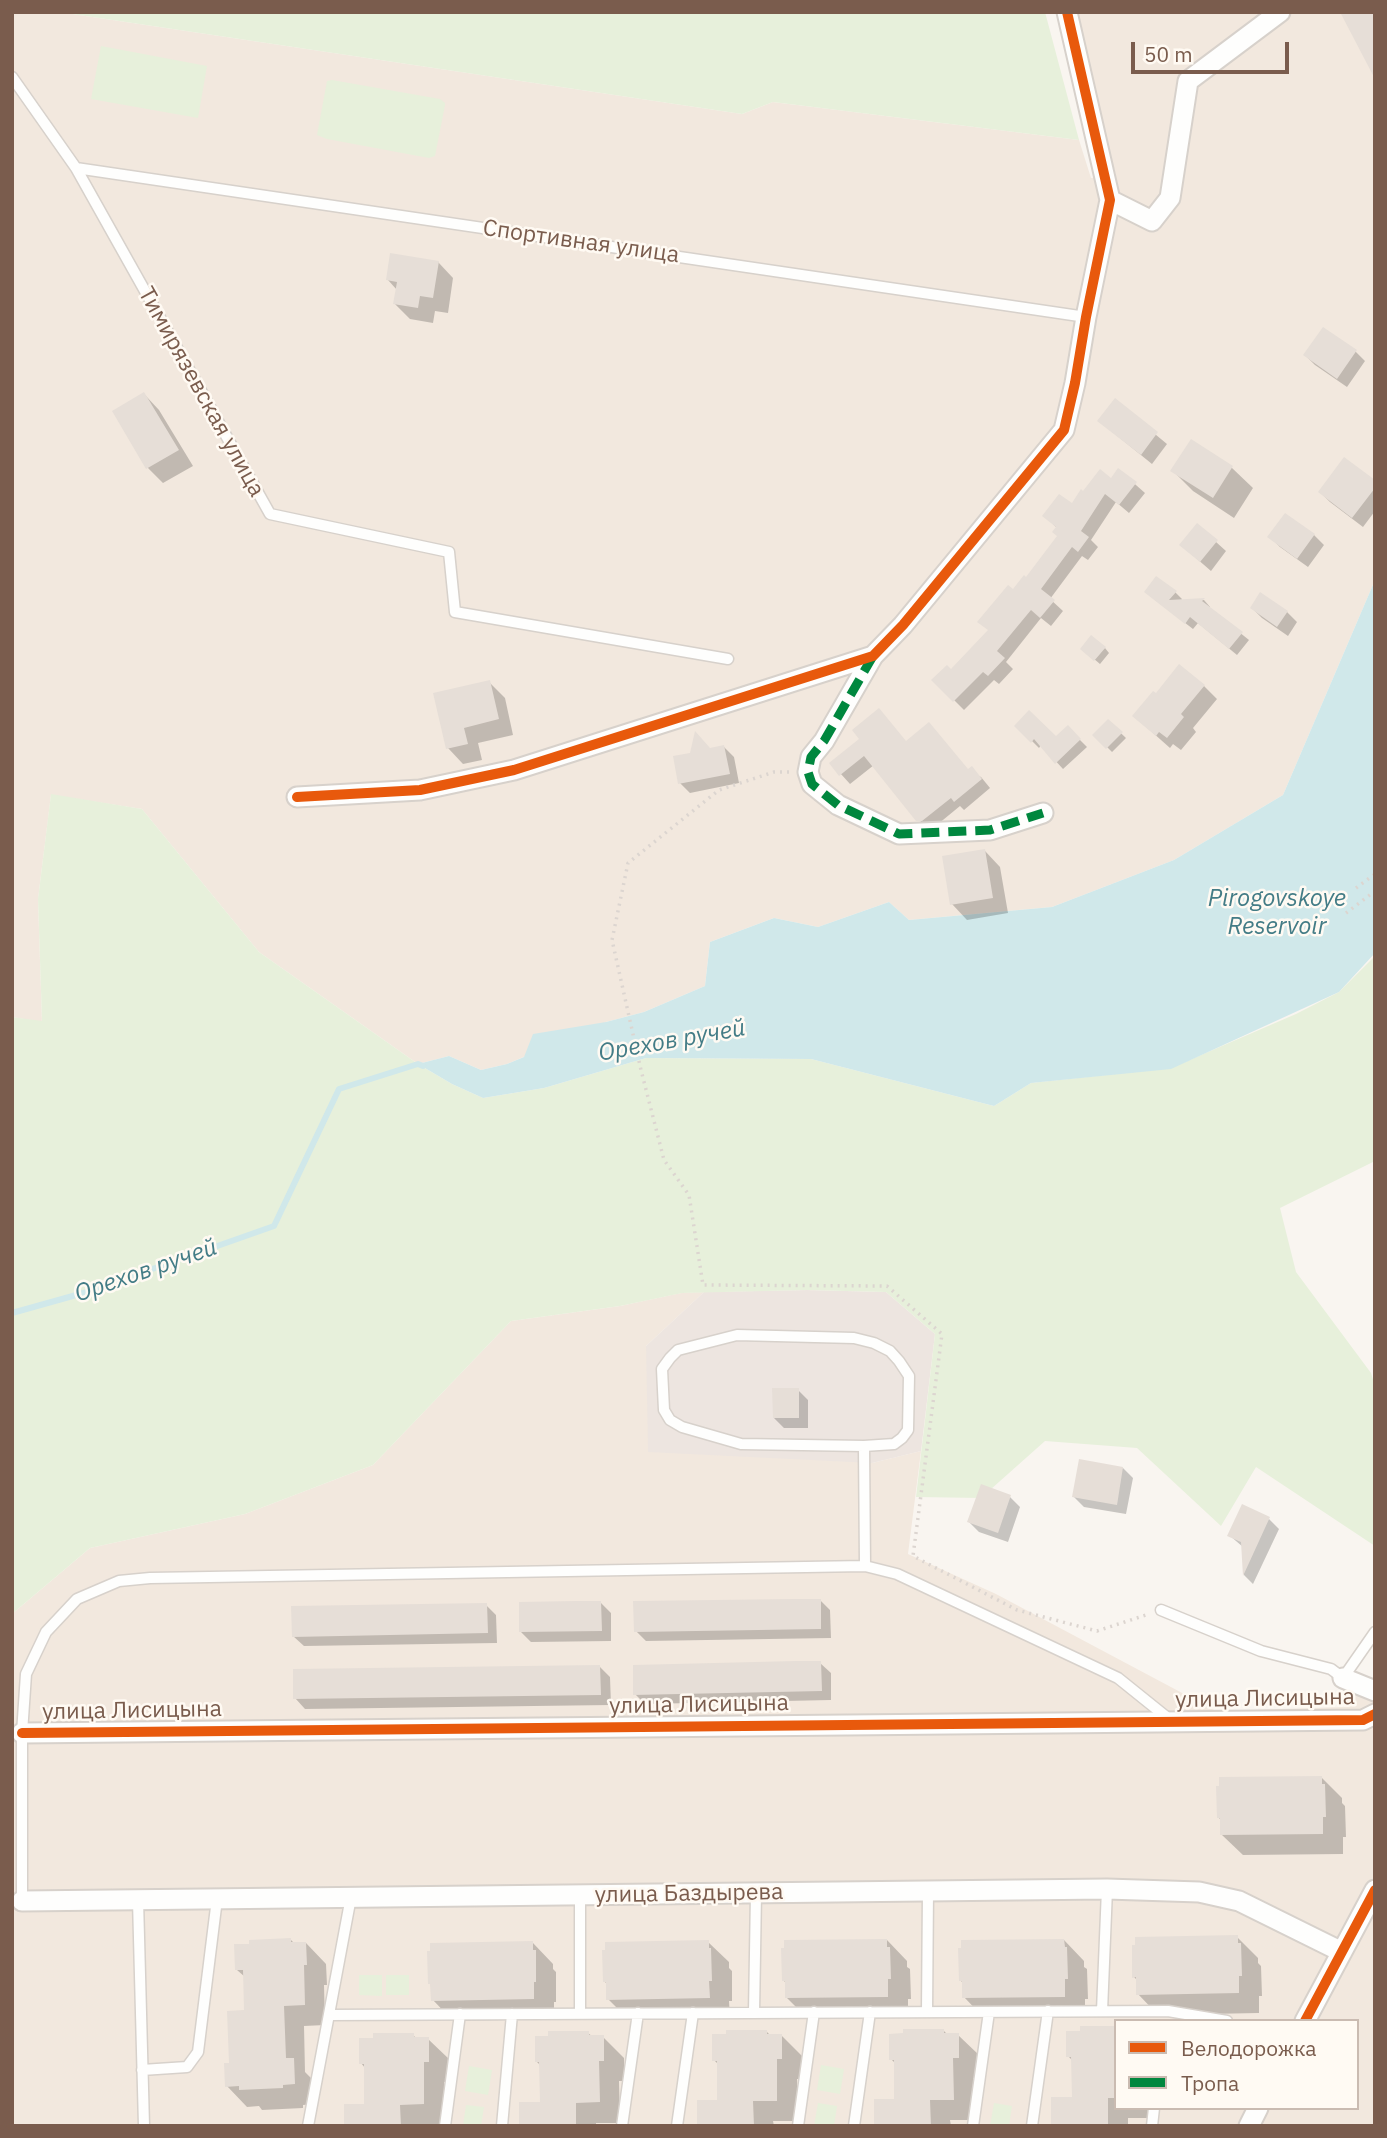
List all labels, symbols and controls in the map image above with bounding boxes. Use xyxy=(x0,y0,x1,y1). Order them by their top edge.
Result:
scale bar xyxy=(1135,28,1292,72)
text: 50 m xyxy=(1144,40,1193,68)
street label: Спортивная улица xyxy=(481,215,681,269)
street label: Тимирязевская улица xyxy=(132,282,270,502)
water label: Pirogovskoye Reservoir xyxy=(1208,885,1346,941)
water label: Орехов ручей xyxy=(596,1014,748,1068)
water label: Орехов ручей xyxy=(71,1233,221,1309)
street label: улица Лисицына xyxy=(1175,1684,1355,1714)
street label: улица Лисицына xyxy=(609,1690,789,1720)
street label: улица Лисицына xyxy=(42,1696,222,1726)
street label: улица Баздырева xyxy=(594,1879,784,1909)
legend xyxy=(1114,2019,1359,2110)
text: Велодорожка xyxy=(1181,2034,1316,2062)
text: Тропа xyxy=(1181,2069,1239,2097)

